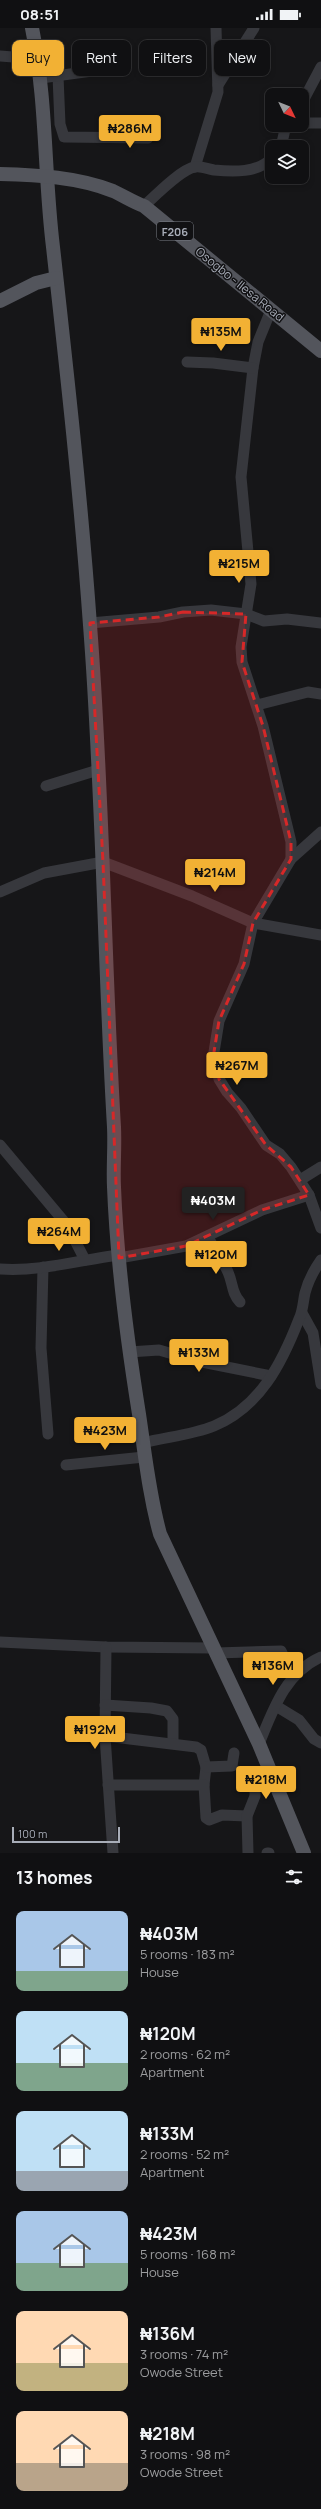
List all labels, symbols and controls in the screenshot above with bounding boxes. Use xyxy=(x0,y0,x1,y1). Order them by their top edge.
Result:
text: 08:51 xyxy=(20,4,60,25)
chip: Buy xyxy=(12,40,64,76)
chip: Rent xyxy=(72,40,131,76)
chip: Filters xyxy=(139,40,206,76)
chip: New xyxy=(214,40,270,76)
north arrow xyxy=(265,88,309,132)
map controls xyxy=(265,88,309,184)
pin: ₦286M xyxy=(102,115,158,149)
text: ₦286M xyxy=(108,119,152,137)
button: layers xyxy=(265,140,309,184)
road number: F206 xyxy=(157,222,193,240)
street label: Osogbo - Ilesa Road xyxy=(192,243,288,325)
pin: ₦135M xyxy=(193,318,249,352)
text: ₦135M xyxy=(200,322,242,340)
pin: ₦215M xyxy=(211,550,267,584)
text: ₦215M xyxy=(218,554,260,572)
pin: ₦214M xyxy=(187,859,243,893)
text: ₦214M xyxy=(194,863,236,881)
pin: ₦267M xyxy=(209,1052,265,1086)
text: ₦267M xyxy=(215,1056,259,1074)
pin: ₦403M xyxy=(185,1187,241,1221)
text: ₦403M xyxy=(191,1191,235,1209)
pin: ₦264M xyxy=(31,1218,87,1252)
text: ₦264M xyxy=(37,1222,81,1240)
pin: ₦120M xyxy=(188,1241,244,1275)
text: ₦120M xyxy=(195,1245,237,1263)
pin: ₦133M xyxy=(171,1339,227,1373)
text: ₦133M xyxy=(178,1343,220,1361)
pin: ₦423M xyxy=(77,1417,133,1451)
text: ₦423M xyxy=(83,1421,127,1439)
pin: ₦136M xyxy=(245,1652,301,1686)
text: ₦136M xyxy=(252,1656,294,1674)
pin: ₦192M xyxy=(67,1716,123,1750)
text: ₦192M xyxy=(74,1720,116,1738)
pin: ₦218M xyxy=(238,1766,294,1800)
text: ₦218M xyxy=(245,1770,287,1788)
scale bar xyxy=(12,1825,120,1844)
text: 100 m xyxy=(18,1826,47,1841)
text: 13 homes xyxy=(16,1866,92,1889)
icon: filters xyxy=(283,1866,305,1888)
text: ₦403M xyxy=(140,1922,198,1945)
icon: home xyxy=(48,1927,96,1975)
text: 5 rooms · 183 m² xyxy=(140,1945,235,1963)
text: House xyxy=(140,1963,179,1981)
text: ₦120M xyxy=(140,2022,196,2045)
icon: home xyxy=(48,2027,96,2075)
text: 2 rooms · 62 m² xyxy=(140,2045,230,2063)
text: Apartment xyxy=(140,2063,204,2081)
text: ₦133M xyxy=(140,2122,194,2145)
icon: home xyxy=(48,2127,96,2175)
text: 2 rooms · 52 m² xyxy=(140,2145,229,2163)
text: Apartment xyxy=(140,2163,204,2181)
text: ₦423M xyxy=(140,2222,197,2245)
icon: home xyxy=(48,2227,96,2275)
text: 5 rooms · 168 m² xyxy=(140,2245,236,2263)
text: House xyxy=(140,2263,179,2281)
text: ₦136M xyxy=(140,2322,195,2345)
icon: home xyxy=(48,2327,96,2375)
text: 3 rooms · 74 m² xyxy=(140,2345,228,2363)
text: Owode Street xyxy=(140,2363,223,2381)
text: ₦218M xyxy=(140,2422,195,2445)
icon: home xyxy=(48,2427,96,2475)
text: 3 rooms · 98 m² xyxy=(140,2445,230,2463)
text: Owode Street xyxy=(140,2463,223,2481)

